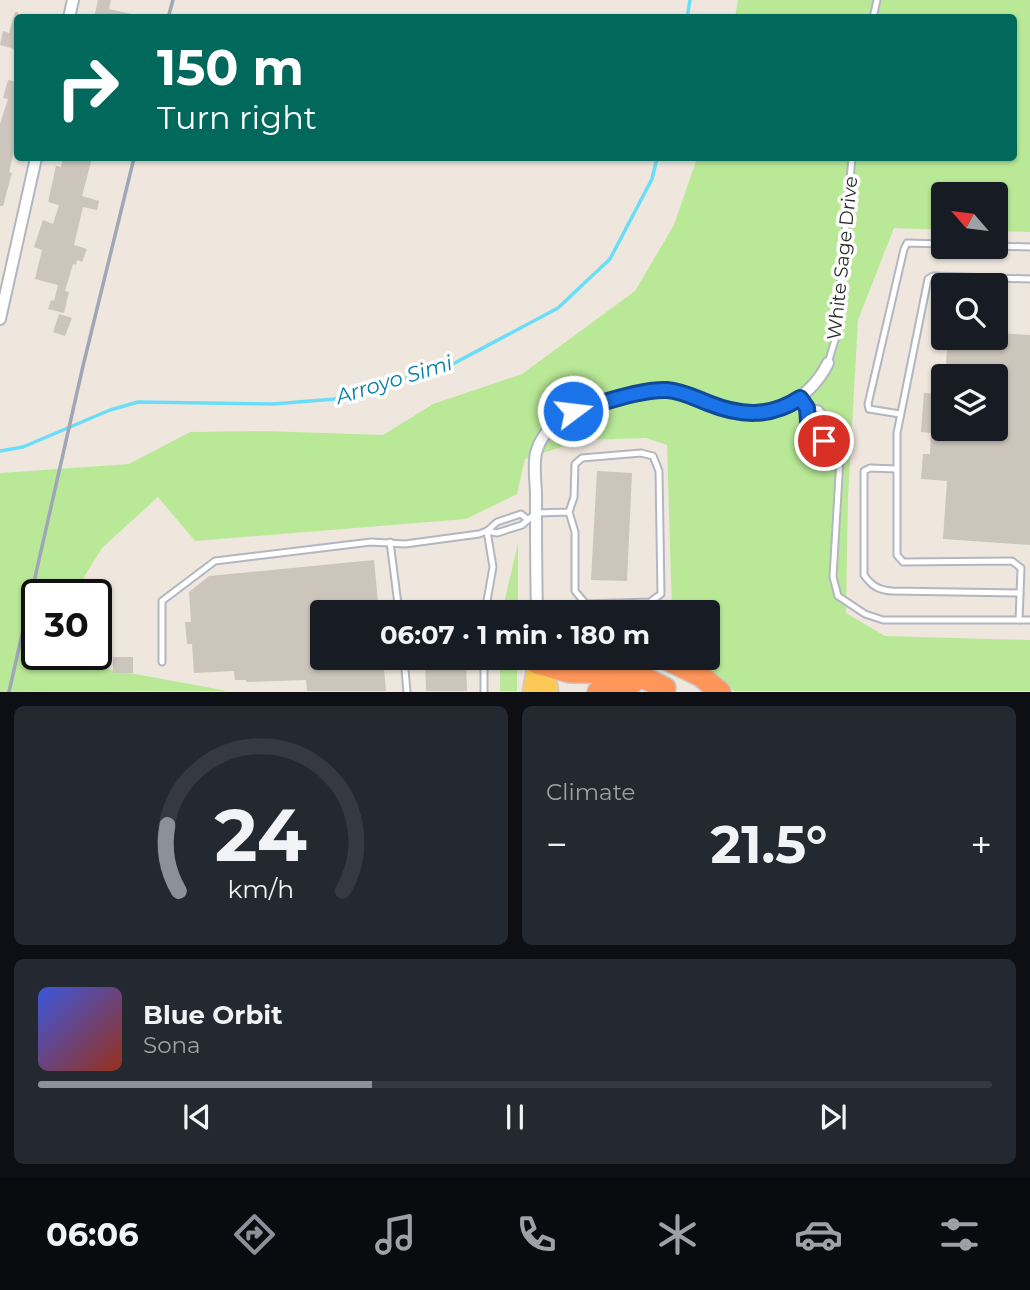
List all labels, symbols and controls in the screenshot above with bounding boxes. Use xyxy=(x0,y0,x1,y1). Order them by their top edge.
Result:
text: 150 m xyxy=(157,38,304,97)
icon: right xyxy=(42,42,133,133)
text: Turn right xyxy=(157,98,317,137)
street label: White Sage Drive xyxy=(822,175,863,341)
north arrow xyxy=(931,182,1008,259)
map controls xyxy=(931,182,1008,441)
button: search xyxy=(931,273,1008,350)
water label: Arroyo Simi xyxy=(331,350,455,410)
button: layers xyxy=(931,364,1008,441)
position arrow xyxy=(536,374,610,448)
pin xyxy=(794,411,854,471)
icon: arrive xyxy=(805,422,843,460)
speed limit sign: 30 xyxy=(21,579,112,670)
text: 06:07 · 1 min · 180 m xyxy=(380,619,650,651)
text: Climate xyxy=(546,778,635,806)
text: 24 xyxy=(215,792,307,880)
text: 21.5° xyxy=(710,813,828,876)
text: − xyxy=(546,821,568,868)
text: + xyxy=(970,821,992,868)
text: km/h xyxy=(228,874,294,904)
text: Blue Orbit xyxy=(143,999,282,1031)
text: Sona xyxy=(143,1031,201,1059)
icon: previous xyxy=(178,1098,216,1136)
icon: pause xyxy=(496,1098,534,1136)
icon: next xyxy=(814,1098,852,1136)
icon: directions xyxy=(230,1210,279,1259)
icon: music xyxy=(371,1210,420,1259)
icon: phone xyxy=(512,1210,561,1259)
icon: climate xyxy=(653,1210,702,1259)
icon: car xyxy=(794,1210,843,1259)
icon: filters xyxy=(935,1210,984,1259)
text: 06:06 xyxy=(46,1215,139,1254)

